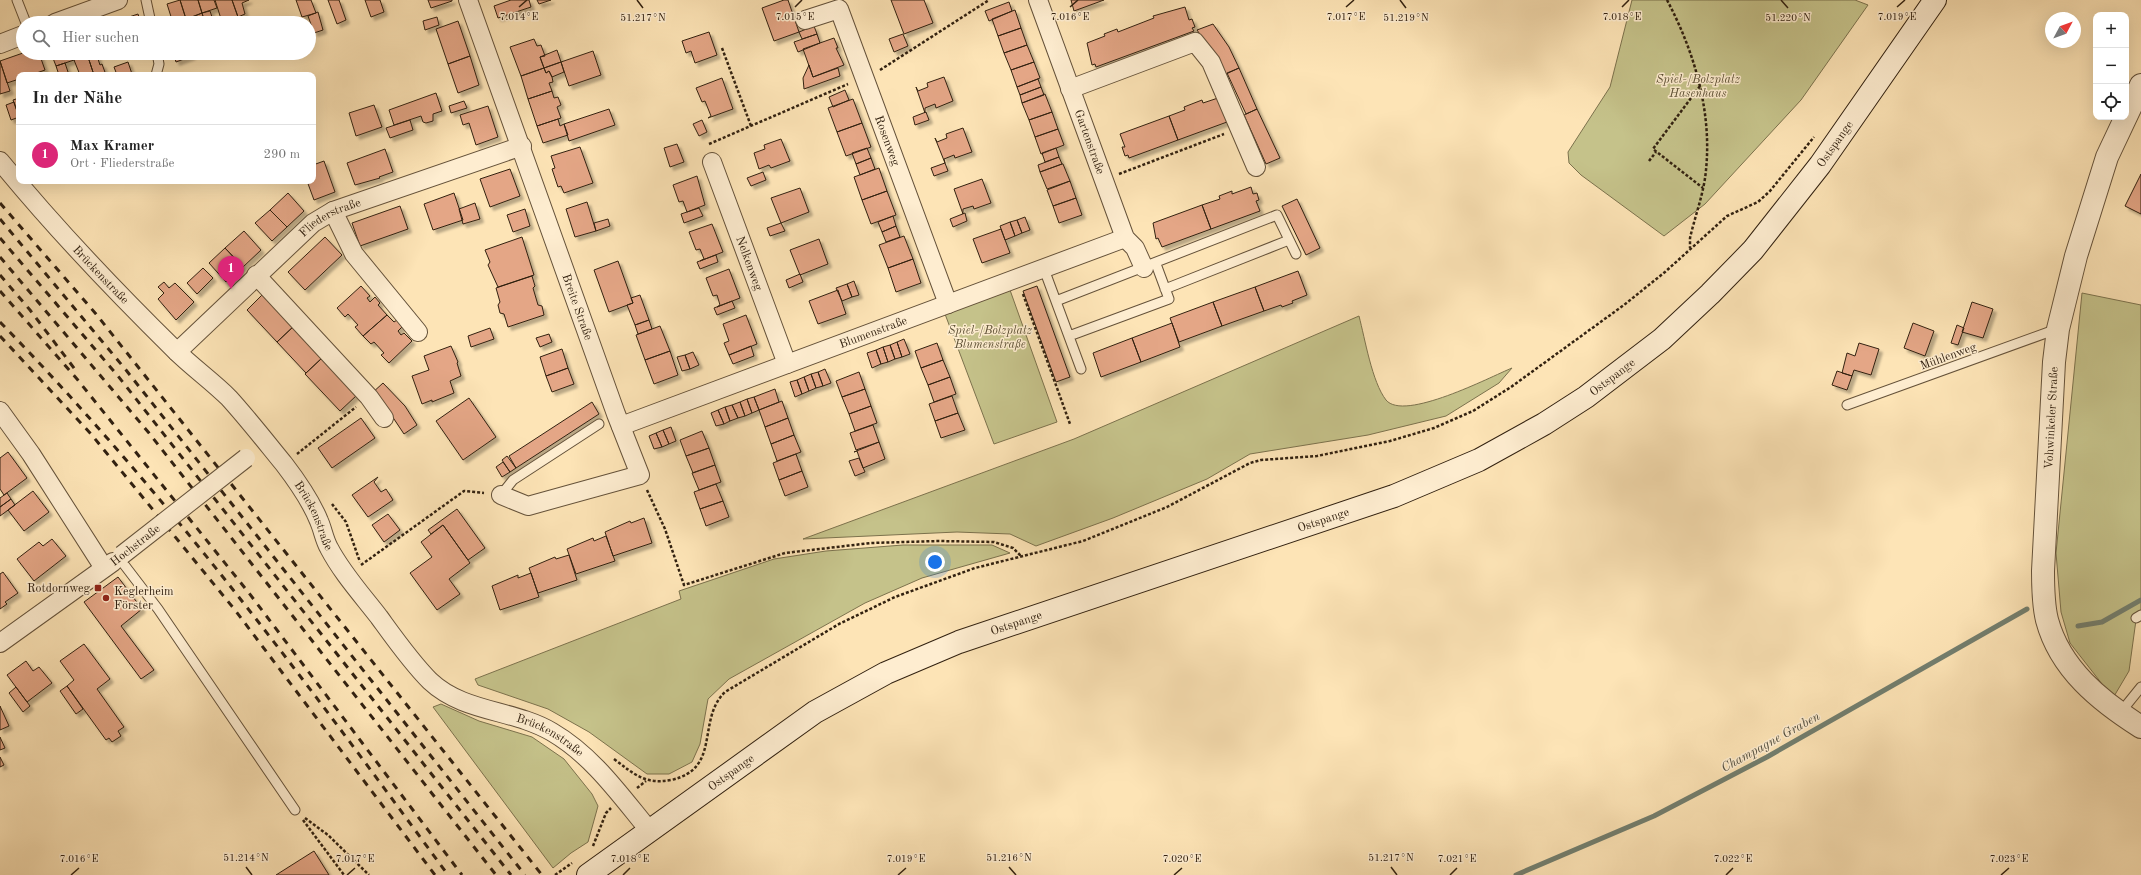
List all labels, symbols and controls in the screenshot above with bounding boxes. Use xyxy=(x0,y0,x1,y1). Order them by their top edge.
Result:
text: 7.014°E xyxy=(500,12,538,22)
text: 7.015°E xyxy=(776,12,814,22)
text: 7.016°E xyxy=(1051,12,1089,22)
text: 7.017°E xyxy=(1327,12,1365,22)
text: 7.018°E xyxy=(1603,12,1641,22)
text: 7.019°E xyxy=(1878,12,1916,22)
north arrow xyxy=(2045,12,2081,48)
map controls xyxy=(2093,12,2129,120)
button: + xyxy=(2093,12,2129,48)
text: 51.217°N xyxy=(620,13,666,23)
text: 51.219°N xyxy=(1383,13,1429,23)
text: 51.220°N xyxy=(1765,13,1811,23)
search box xyxy=(16,16,316,60)
icon: search xyxy=(30,27,52,49)
text: Hier suchen xyxy=(62,31,139,46)
button: − xyxy=(2093,48,2129,84)
park label: Spiel-/Bolzplatz Hasenhaus xyxy=(1656,74,1740,100)
button: locate xyxy=(2093,84,2129,120)
text: In der Nähe xyxy=(32,90,122,107)
street label: Gartenstraße xyxy=(1072,108,1106,177)
street label: Rosenweg xyxy=(872,114,902,168)
street label: Ostspange xyxy=(1815,119,1856,170)
text: Max Kramer xyxy=(70,139,154,154)
text: 1 xyxy=(41,148,49,161)
text: 290 m xyxy=(263,148,300,161)
text: Ort · Fliederstraße xyxy=(70,157,175,170)
street label: Fliederstraße xyxy=(297,197,363,240)
street label: Nelkenweg xyxy=(733,235,764,293)
street label: Brückenstraße xyxy=(70,244,131,307)
pin: 1 xyxy=(218,256,244,289)
street label: Breite Straße xyxy=(559,273,594,342)
street label: Blumenstraße xyxy=(838,315,909,351)
park label: Spiel-/Bolzplatz Blumenstraße xyxy=(948,325,1032,351)
street label: Mühlenweg xyxy=(1919,341,1979,373)
street label: Ostspange xyxy=(1588,357,1638,399)
street label: Vohwinkeler Straße xyxy=(2043,366,2061,470)
street label: Brückenstraße xyxy=(291,479,334,553)
street label: Ostspange xyxy=(1296,506,1351,535)
street label: Hochstraße xyxy=(109,523,163,569)
your location xyxy=(925,552,945,572)
place label: Rotdornweg xyxy=(27,583,91,595)
marker: Rotdornweg xyxy=(93,583,103,593)
place label: Keglerheim Förster xyxy=(114,586,174,612)
marker: Keglerheim Förster xyxy=(101,593,111,603)
street label: Ostspange xyxy=(989,609,1044,638)
water label: Champagne Graben xyxy=(1719,710,1823,775)
street label: Brückenstraße xyxy=(515,713,586,760)
street label: Ostspange xyxy=(706,752,757,794)
text: 51.214°N xyxy=(223,853,269,863)
text: 51.216°N xyxy=(986,853,1032,863)
text: 51.217°N xyxy=(1368,853,1414,863)
text: 7.016°E xyxy=(60,854,98,864)
text: 7.017°E xyxy=(336,854,374,864)
text: 7.018°E xyxy=(611,854,649,864)
text: 7.019°E xyxy=(887,854,925,864)
text: 7.020°E xyxy=(1163,854,1201,864)
text: 7.021°E xyxy=(1438,854,1476,864)
text: 7.022°E xyxy=(1714,854,1752,864)
text: 7.023°E xyxy=(1990,854,2028,864)

